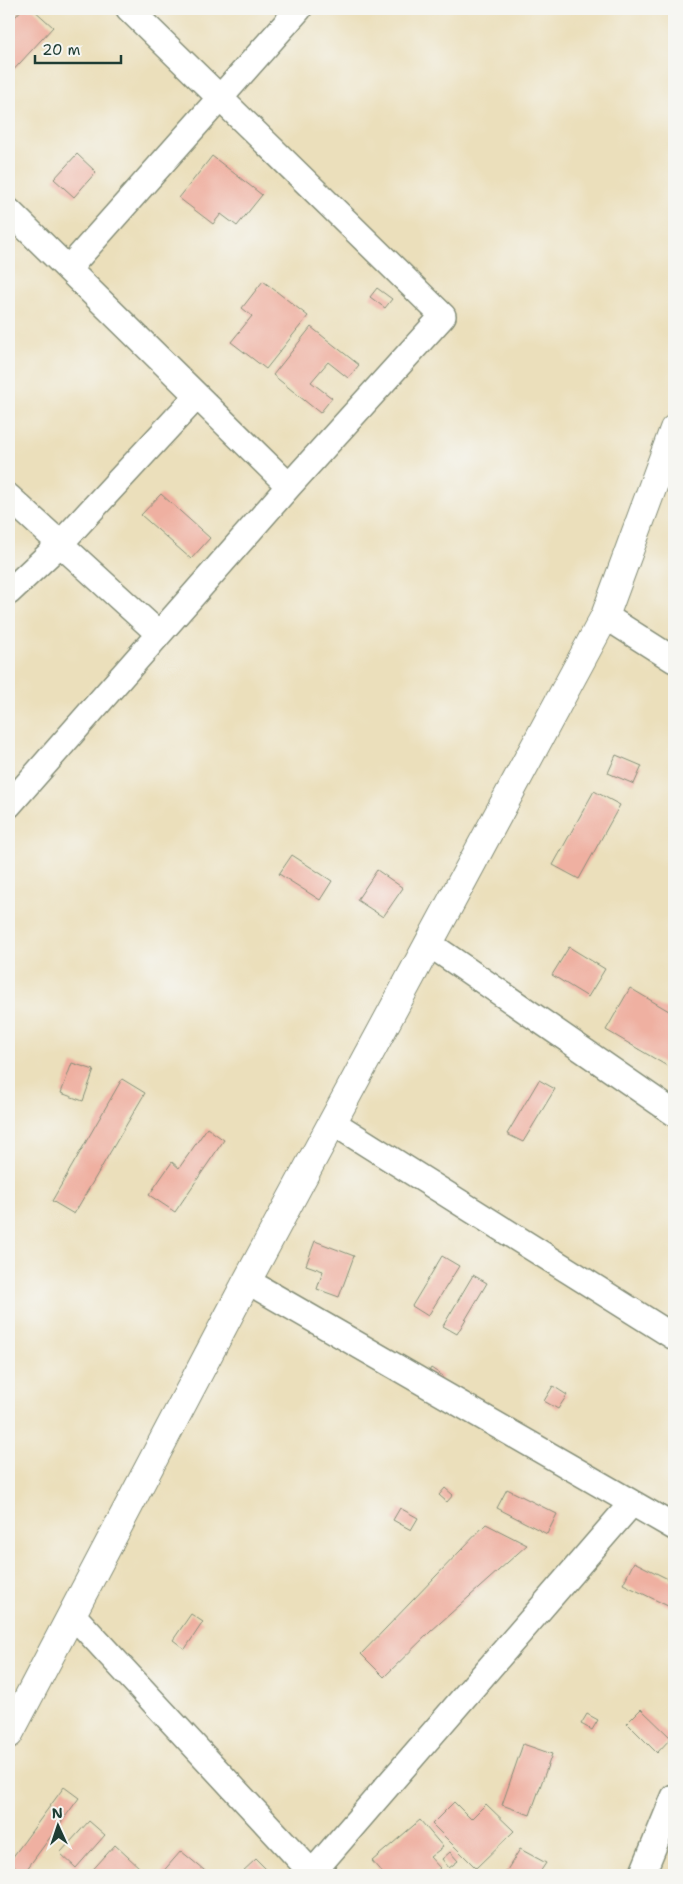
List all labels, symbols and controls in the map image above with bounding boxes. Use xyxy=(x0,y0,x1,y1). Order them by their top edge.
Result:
scale bar xyxy=(35,32,121,64)
text: 20 m xyxy=(42,40,81,60)
north arrow xyxy=(32,1802,82,1852)
text: N xyxy=(51,1804,63,1822)

